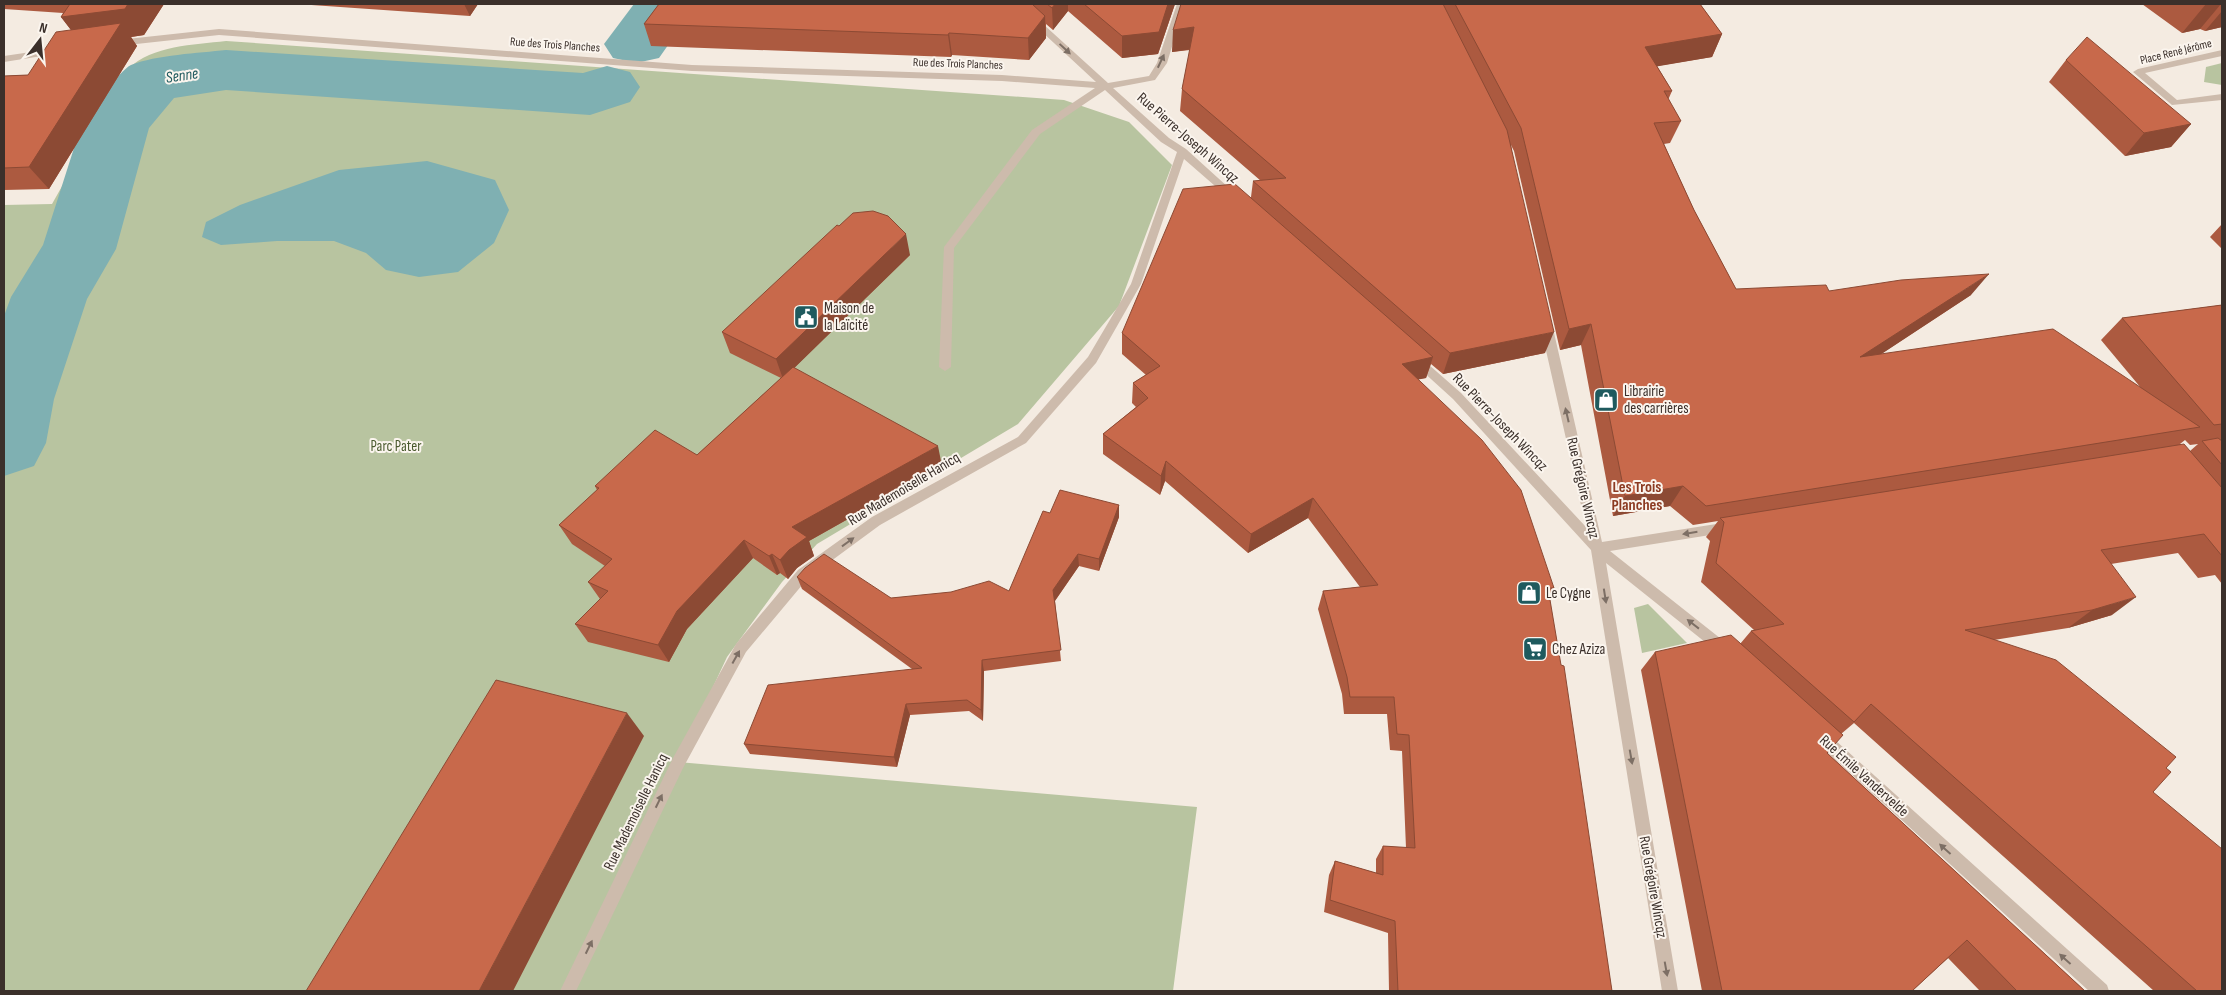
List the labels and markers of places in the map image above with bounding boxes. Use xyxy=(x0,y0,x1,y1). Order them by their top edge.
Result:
place label: Maison de la Laïcité xyxy=(824,299,874,335)
public building icon: Maison de la Laïcité xyxy=(793,304,819,330)
place label: Librairie des carrières xyxy=(1624,382,1689,418)
shop icon: Librairie des carrières xyxy=(1593,387,1619,413)
shop icon: Le Cygne xyxy=(1516,580,1542,606)
place label: Le Cygne xyxy=(1546,584,1591,603)
supermarket icon: Chez Aziza xyxy=(1522,636,1548,662)
place label: Chez Aziza xyxy=(1552,640,1606,659)

